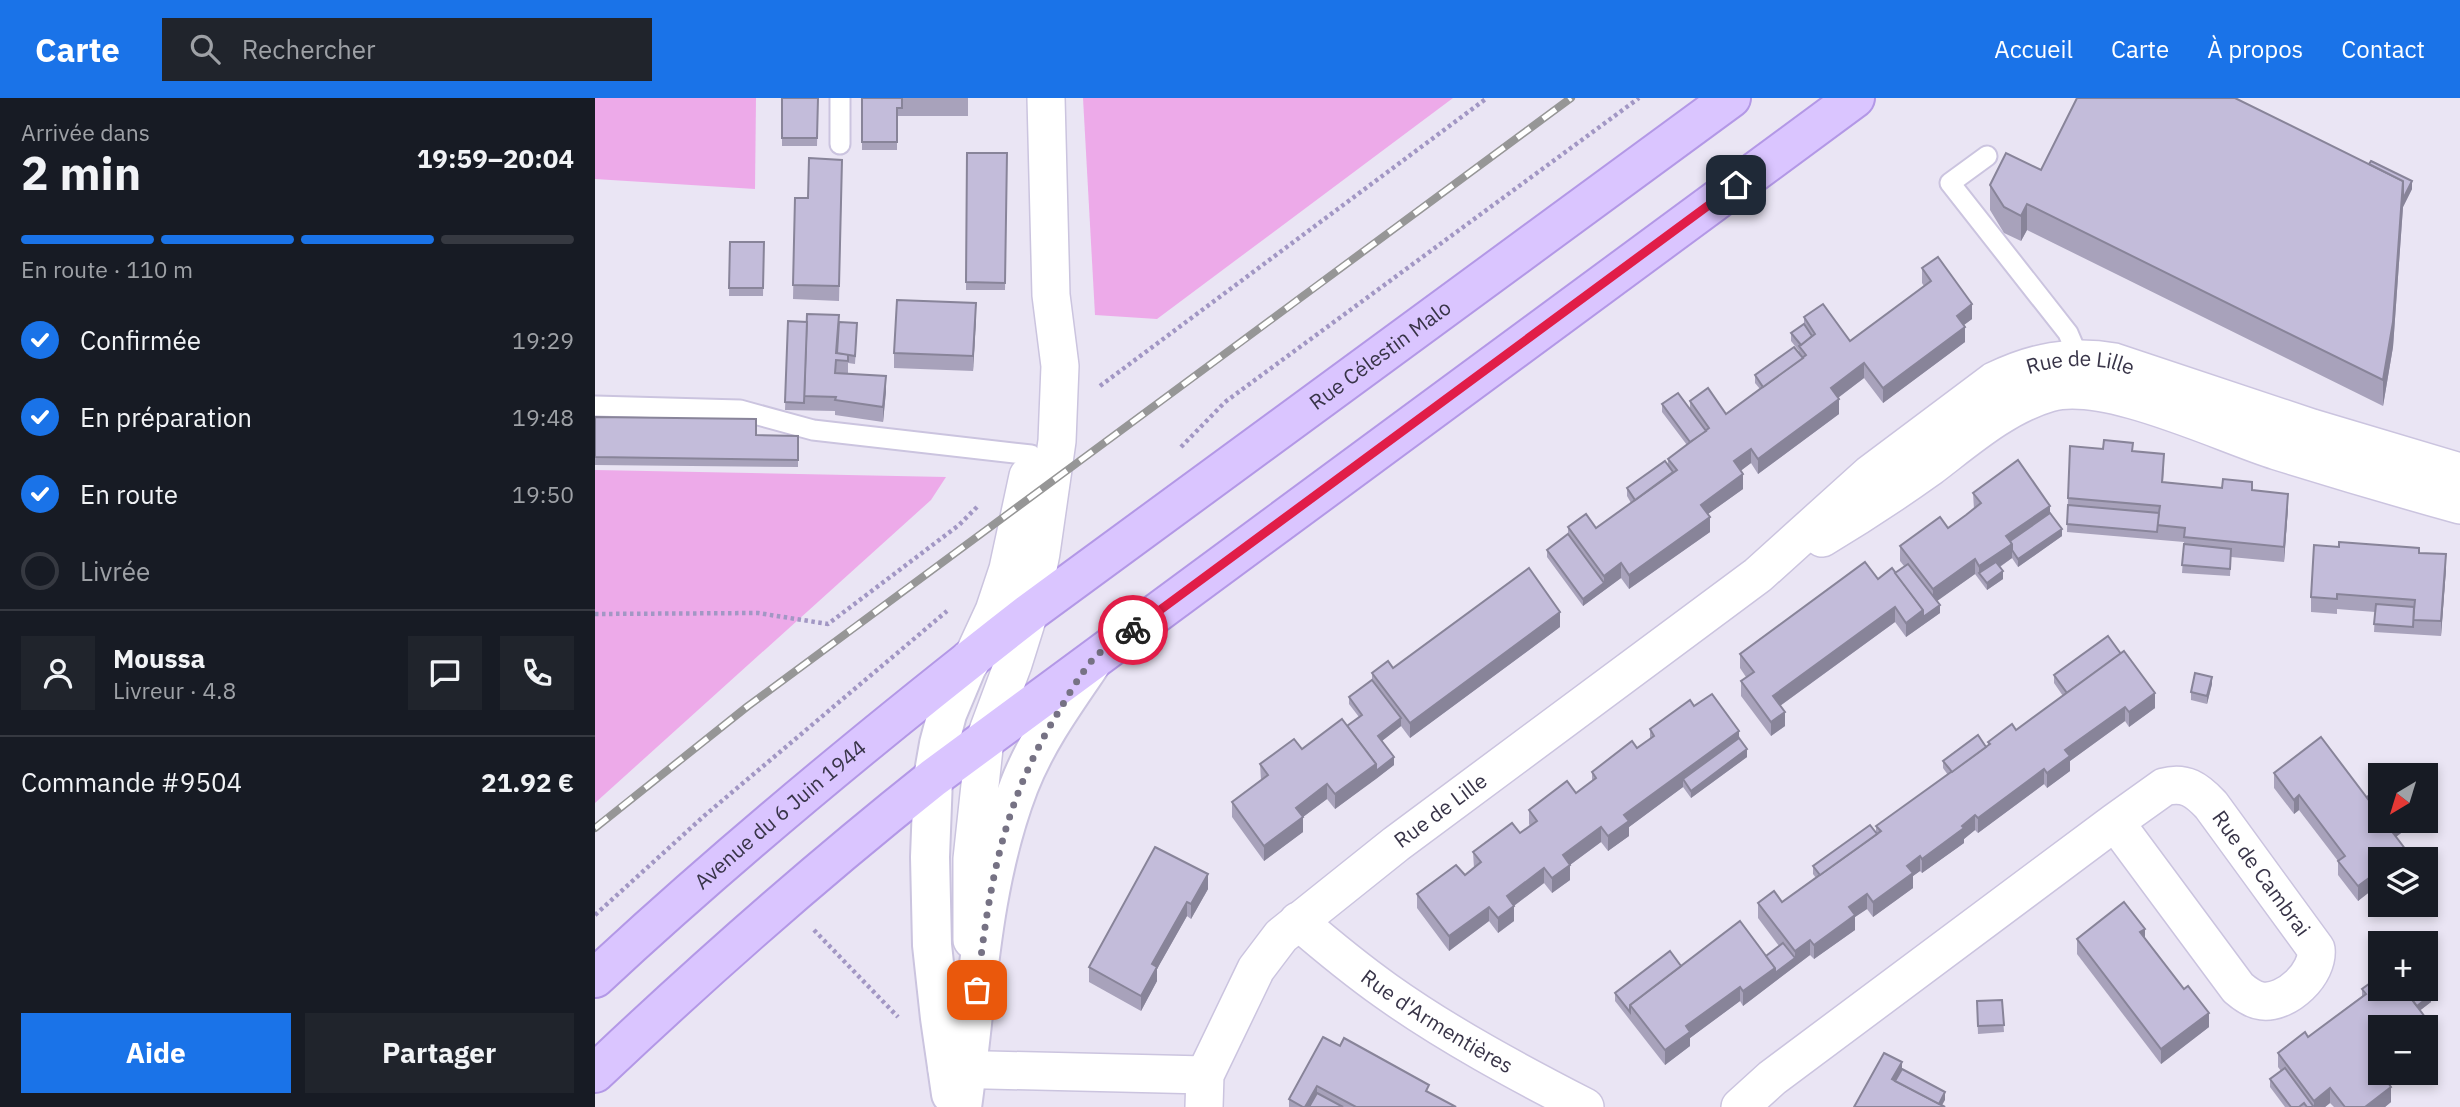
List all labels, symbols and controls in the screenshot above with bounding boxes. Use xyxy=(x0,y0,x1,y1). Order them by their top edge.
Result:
search box xyxy=(162,18,652,81)
text: Carte xyxy=(35,28,120,71)
icon: search xyxy=(186,30,224,68)
text: Rechercher xyxy=(242,32,376,66)
text: Accueil xyxy=(1994,33,2073,65)
text: Carte xyxy=(2111,33,2169,65)
text: À propos xyxy=(2207,33,2303,65)
text: Contact xyxy=(2341,33,2425,65)
text: Arrivée dans xyxy=(21,117,150,147)
text: 19:59–20:04 xyxy=(417,141,574,175)
text: 2 min xyxy=(21,143,141,203)
pin xyxy=(1706,155,1766,215)
icon: home xyxy=(1717,166,1755,204)
text: En route · 110 m xyxy=(21,254,193,284)
street label: Rue Célestin Malo xyxy=(1303,293,1456,416)
icon: check xyxy=(21,321,59,359)
text: Confirmée xyxy=(80,323,201,357)
text: 19:29 xyxy=(512,325,574,355)
street label: Rue de Lille xyxy=(2023,344,2138,381)
icon: check xyxy=(21,398,59,436)
text: En préparation xyxy=(80,400,252,434)
text: 19:48 xyxy=(512,402,574,432)
icon: check xyxy=(21,475,59,513)
text: En route xyxy=(80,477,178,511)
text: 19:50 xyxy=(512,479,574,509)
text: Livrée xyxy=(80,554,150,588)
courier xyxy=(1098,595,1168,665)
icon: bike xyxy=(1114,611,1152,649)
button: person xyxy=(21,636,95,710)
button: chat xyxy=(408,636,482,710)
button: phone xyxy=(500,636,574,710)
text: Moussa xyxy=(113,641,205,675)
text: Livreur · 4.8 xyxy=(113,675,236,705)
street label: Avenue du 6 Juin 1944 xyxy=(688,733,872,895)
north arrow xyxy=(2368,763,2438,833)
map controls xyxy=(2368,763,2438,1085)
text: Commande #9504 xyxy=(21,765,242,799)
text: 21.92 € xyxy=(481,765,574,799)
street label: Rue de Lille xyxy=(1388,766,1492,854)
street label: Rue de Cambrai xyxy=(2206,804,2317,942)
button: layers xyxy=(2368,847,2438,917)
button: + xyxy=(2368,931,2438,1001)
pin xyxy=(947,960,1007,1020)
street label: Rue d'Armentières xyxy=(1356,962,1518,1079)
icon: bag xyxy=(958,971,996,1009)
button: Aide xyxy=(21,1013,291,1093)
button: Partager xyxy=(305,1013,574,1093)
button: − xyxy=(2368,1015,2438,1085)

